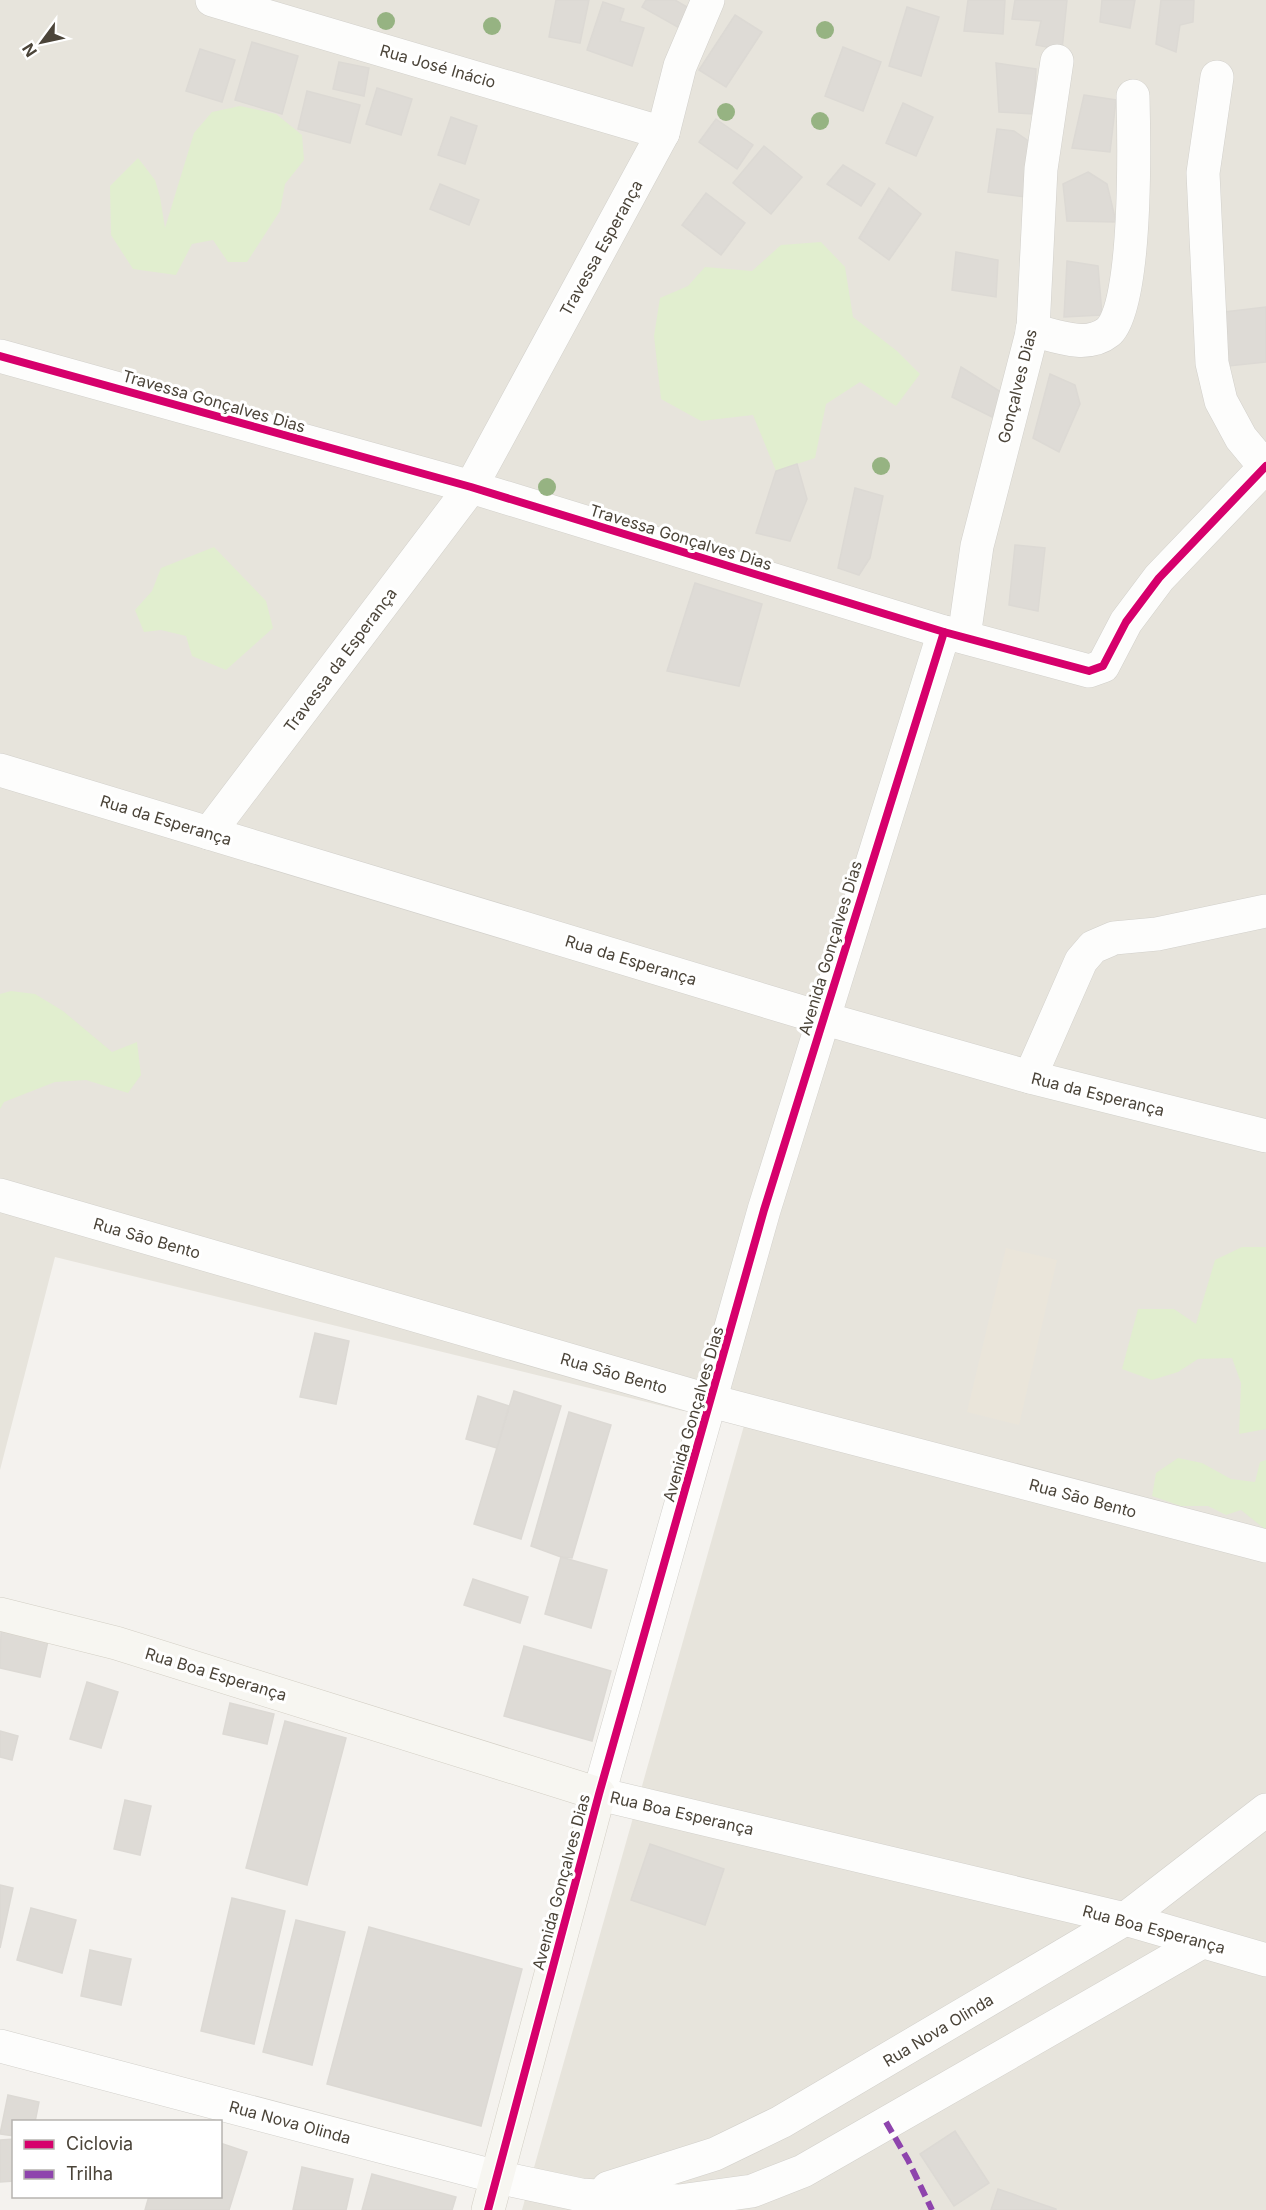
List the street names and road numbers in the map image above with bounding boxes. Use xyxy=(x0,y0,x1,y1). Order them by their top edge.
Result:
street label: Rua José Inácio xyxy=(378,40,498,92)
street label: Travessa Esperança xyxy=(555,176,647,320)
street label: Gonçalves Dias xyxy=(993,327,1041,445)
street label: Travessa Gonçalves Dias xyxy=(120,365,308,437)
street label: Travessa Gonçalves Dias xyxy=(587,500,775,574)
street label: Travessa da Esperança xyxy=(279,584,401,736)
street label: Rua da Esperança xyxy=(98,790,234,850)
street label: Avenida Gonçalves Dias xyxy=(794,858,866,1038)
street label: Rua da Esperança xyxy=(563,930,699,990)
street label: Rua da Esperança xyxy=(1029,1068,1167,1120)
street label: Rua São Bento xyxy=(91,1213,203,1263)
street label: Avenida Gonçalves Dias xyxy=(658,1324,728,1504)
street label: Rua São Bento xyxy=(558,1348,670,1398)
street label: Rua São Bento xyxy=(1027,1474,1139,1522)
street label: Rua Boa Esperança xyxy=(143,1643,289,1705)
street label: Rua Boa Esperança xyxy=(608,1787,756,1839)
street label: Avenida Gonçalves Dias xyxy=(528,1792,594,1972)
street label: Rua Boa Esperança xyxy=(1080,1900,1228,1958)
street label: Rua Nova Olinda xyxy=(879,1989,997,2071)
street label: Rua Nova Olinda xyxy=(227,2096,353,2148)

